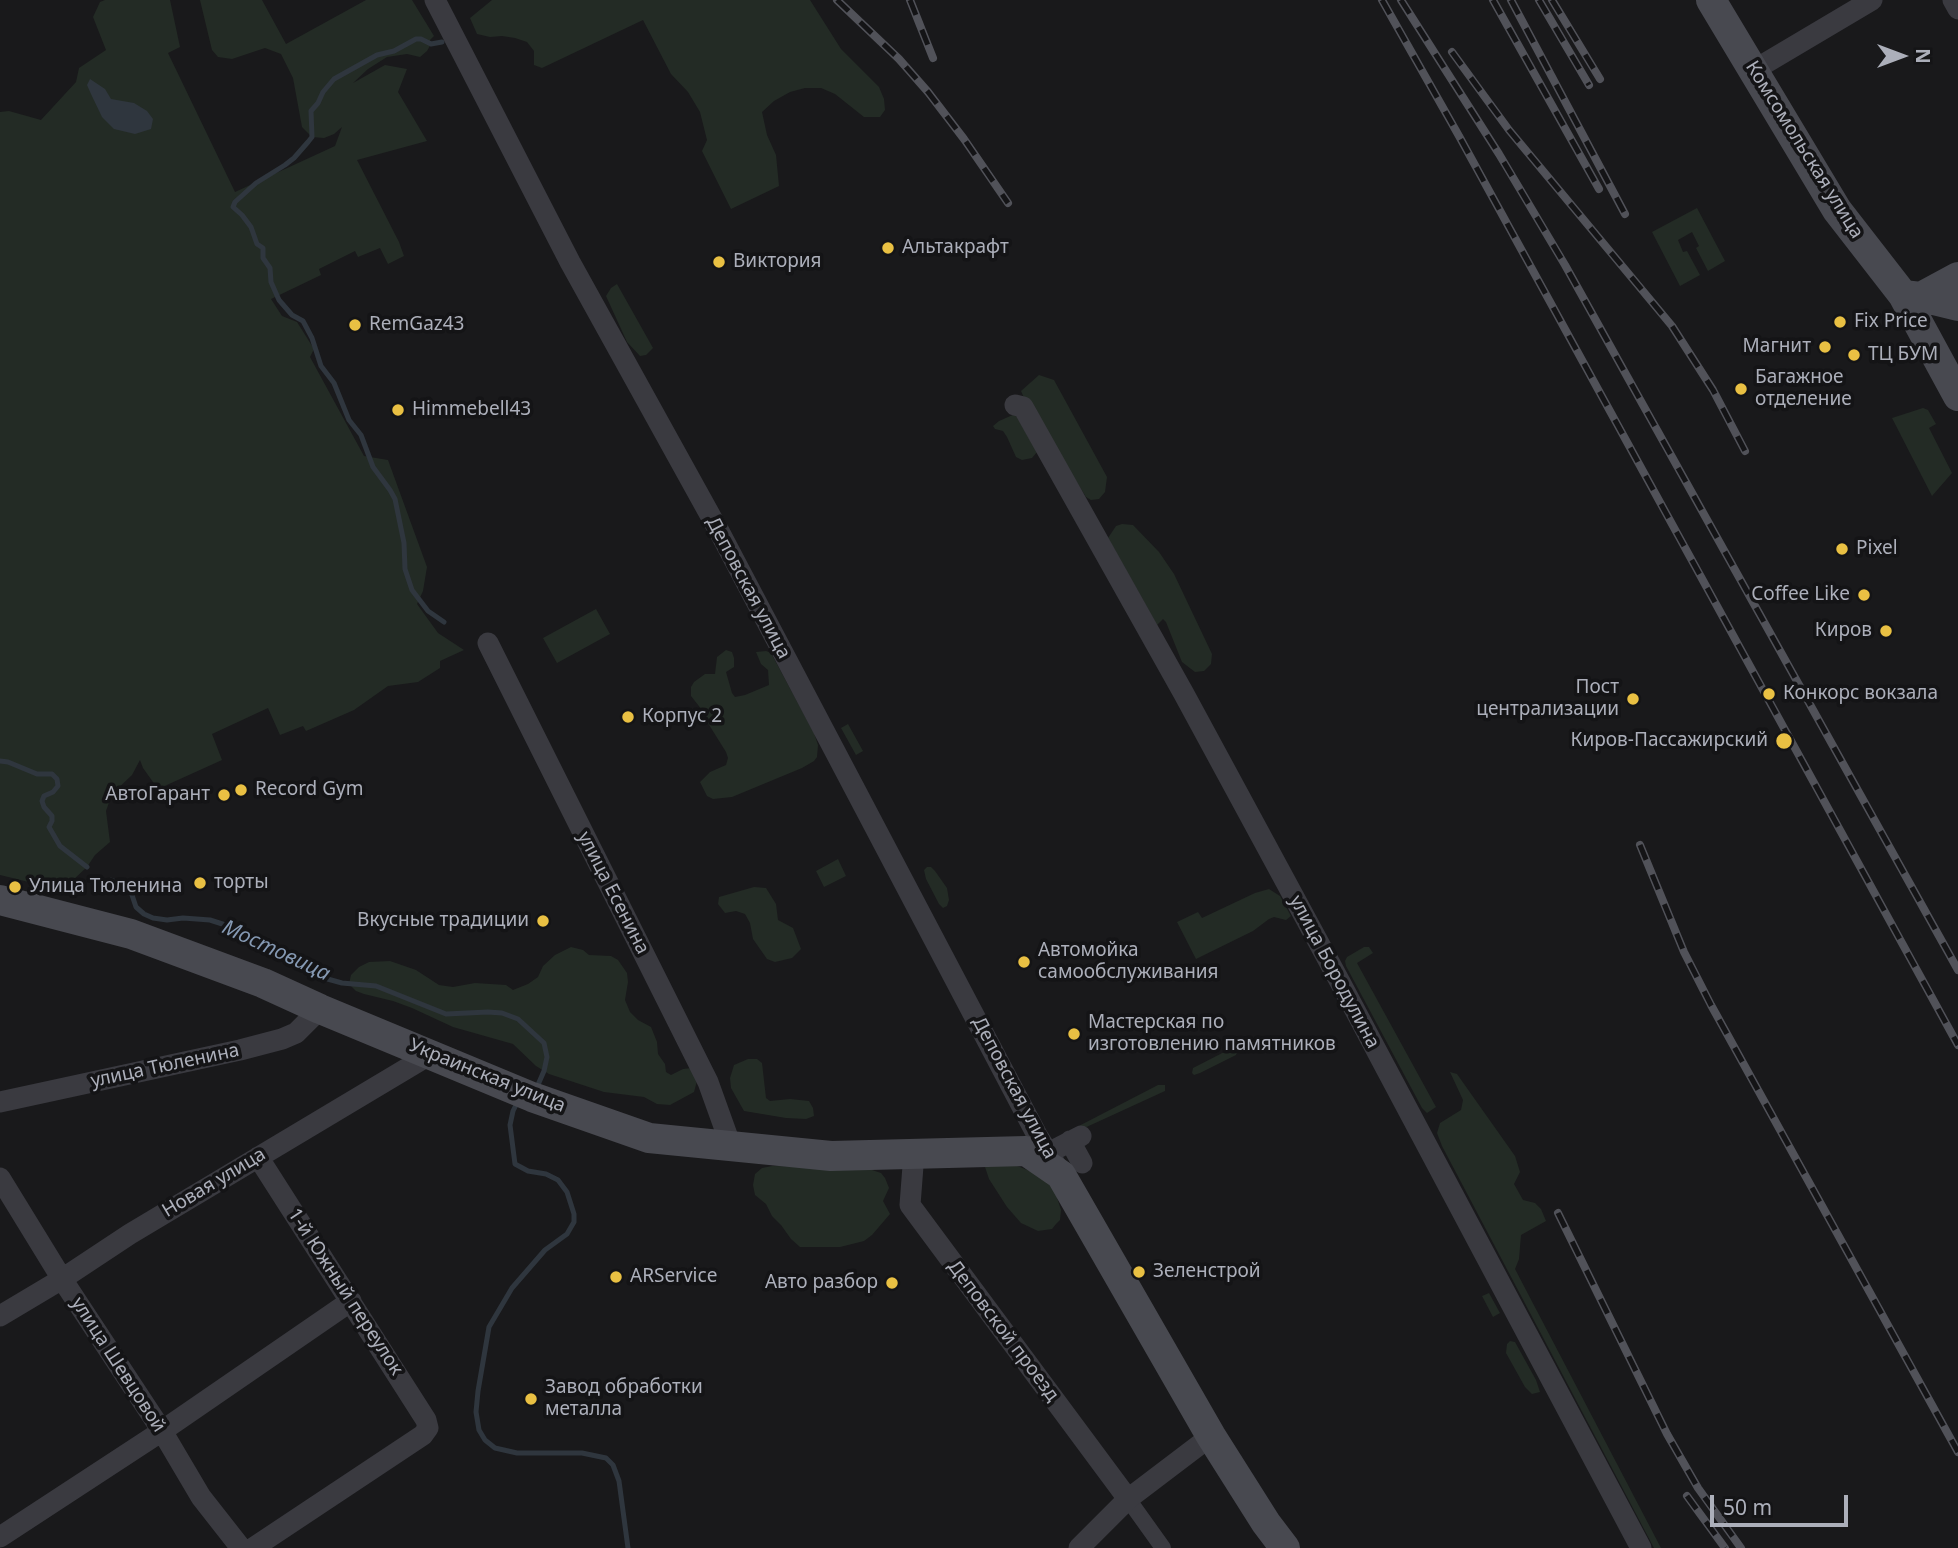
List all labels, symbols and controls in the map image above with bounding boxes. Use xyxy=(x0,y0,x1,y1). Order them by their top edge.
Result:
north arrow xyxy=(1867,21,1937,91)
text: N xyxy=(1910,48,1936,64)
street label: Комсомольская улица xyxy=(1740,57,1868,243)
place label: Альтакрафт xyxy=(902,237,1009,259)
marker: Альтакрафт xyxy=(880,240,896,256)
place label: Виктория xyxy=(733,251,821,273)
marker: Виктория xyxy=(711,254,727,270)
place label: Fix Price xyxy=(1854,311,1928,333)
place label: RemGaz43 xyxy=(369,314,464,336)
marker: Fix Price xyxy=(1832,314,1848,330)
marker: RemGaz43 xyxy=(347,317,363,333)
place label: Магнит xyxy=(1743,336,1811,358)
marker: Магнит xyxy=(1817,339,1833,355)
place label: ТЦ БУМ xyxy=(1868,344,1938,366)
marker: ТЦ БУМ xyxy=(1846,347,1862,363)
place label: Багажное отделение xyxy=(1755,367,1852,411)
marker: Багажное отделение xyxy=(1733,381,1749,397)
place label: Himmebell43 xyxy=(412,399,531,421)
marker: Himmebell43 xyxy=(390,402,406,418)
street label: Деповская улица xyxy=(701,513,795,663)
place label: Pixel xyxy=(1856,538,1898,560)
marker: Pixel xyxy=(1834,541,1850,557)
place label: Coffee Like xyxy=(1751,584,1850,606)
marker: Coffee Like xyxy=(1856,587,1872,603)
place label: Киров xyxy=(1815,620,1872,642)
marker: Киров xyxy=(1878,623,1894,639)
place label: Пост централизации xyxy=(1476,677,1619,721)
place label: Конкорс вокзала xyxy=(1783,683,1938,705)
marker: Конкорс вокзала xyxy=(1761,686,1777,702)
marker: Пост централизации xyxy=(1625,691,1641,707)
place label: Корпус 2 xyxy=(642,706,722,728)
marker: Корпус 2 xyxy=(620,709,636,725)
place label: Киров-Пассажирский xyxy=(1571,730,1768,752)
marker: Киров-Пассажирский xyxy=(1774,731,1794,751)
place label: Record Gym xyxy=(255,779,364,801)
marker: Record Gym xyxy=(233,782,249,798)
place label: АвтоГарант xyxy=(105,784,210,806)
marker: АвтоГарант xyxy=(216,787,232,803)
street label: улица Есенина xyxy=(572,828,654,958)
place label: торты xyxy=(214,872,269,894)
marker: торты xyxy=(192,875,208,891)
place label: Улица Тюленина xyxy=(29,876,182,898)
marker: Улица Тюленина xyxy=(7,879,23,895)
street label: улица Бородулина xyxy=(1284,892,1384,1052)
place label: Вкусные традиции xyxy=(357,910,529,932)
marker: Вкусные традиции xyxy=(535,913,551,929)
water label: Мостовица xyxy=(218,915,334,987)
place label: Автомойка самообслуживания xyxy=(1038,940,1219,984)
marker: Автомойка самообслуживания xyxy=(1016,954,1032,970)
place label: Мастерская по изготовлению памятников xyxy=(1088,1012,1336,1056)
street label: Деповская улица xyxy=(967,1013,1061,1163)
marker: Мастерская по изготовлению памятников xyxy=(1066,1026,1082,1042)
street label: Украинская улица xyxy=(405,1034,569,1118)
street label: улица Тюленина xyxy=(89,1039,241,1093)
street label: Новая улица xyxy=(158,1143,270,1223)
street label: 1-й Южный переулок xyxy=(283,1204,407,1380)
street label: Деповской проезд xyxy=(943,1256,1063,1406)
place label: Зеленстрой xyxy=(1153,1261,1261,1283)
marker: Зеленстрой xyxy=(1131,1264,1147,1280)
place label: ARService xyxy=(630,1266,717,1288)
marker: ARService xyxy=(608,1269,624,1285)
place label: Авто разбор xyxy=(765,1272,878,1294)
marker: Авто разбор xyxy=(884,1275,900,1291)
street label: улица Шевцовой xyxy=(66,1293,170,1437)
place label: Завод обработки металла xyxy=(545,1377,703,1421)
marker: Завод обработки металла xyxy=(523,1391,539,1407)
scale bar xyxy=(1713,1482,1851,1526)
text: 50 m xyxy=(1723,1493,1772,1521)

